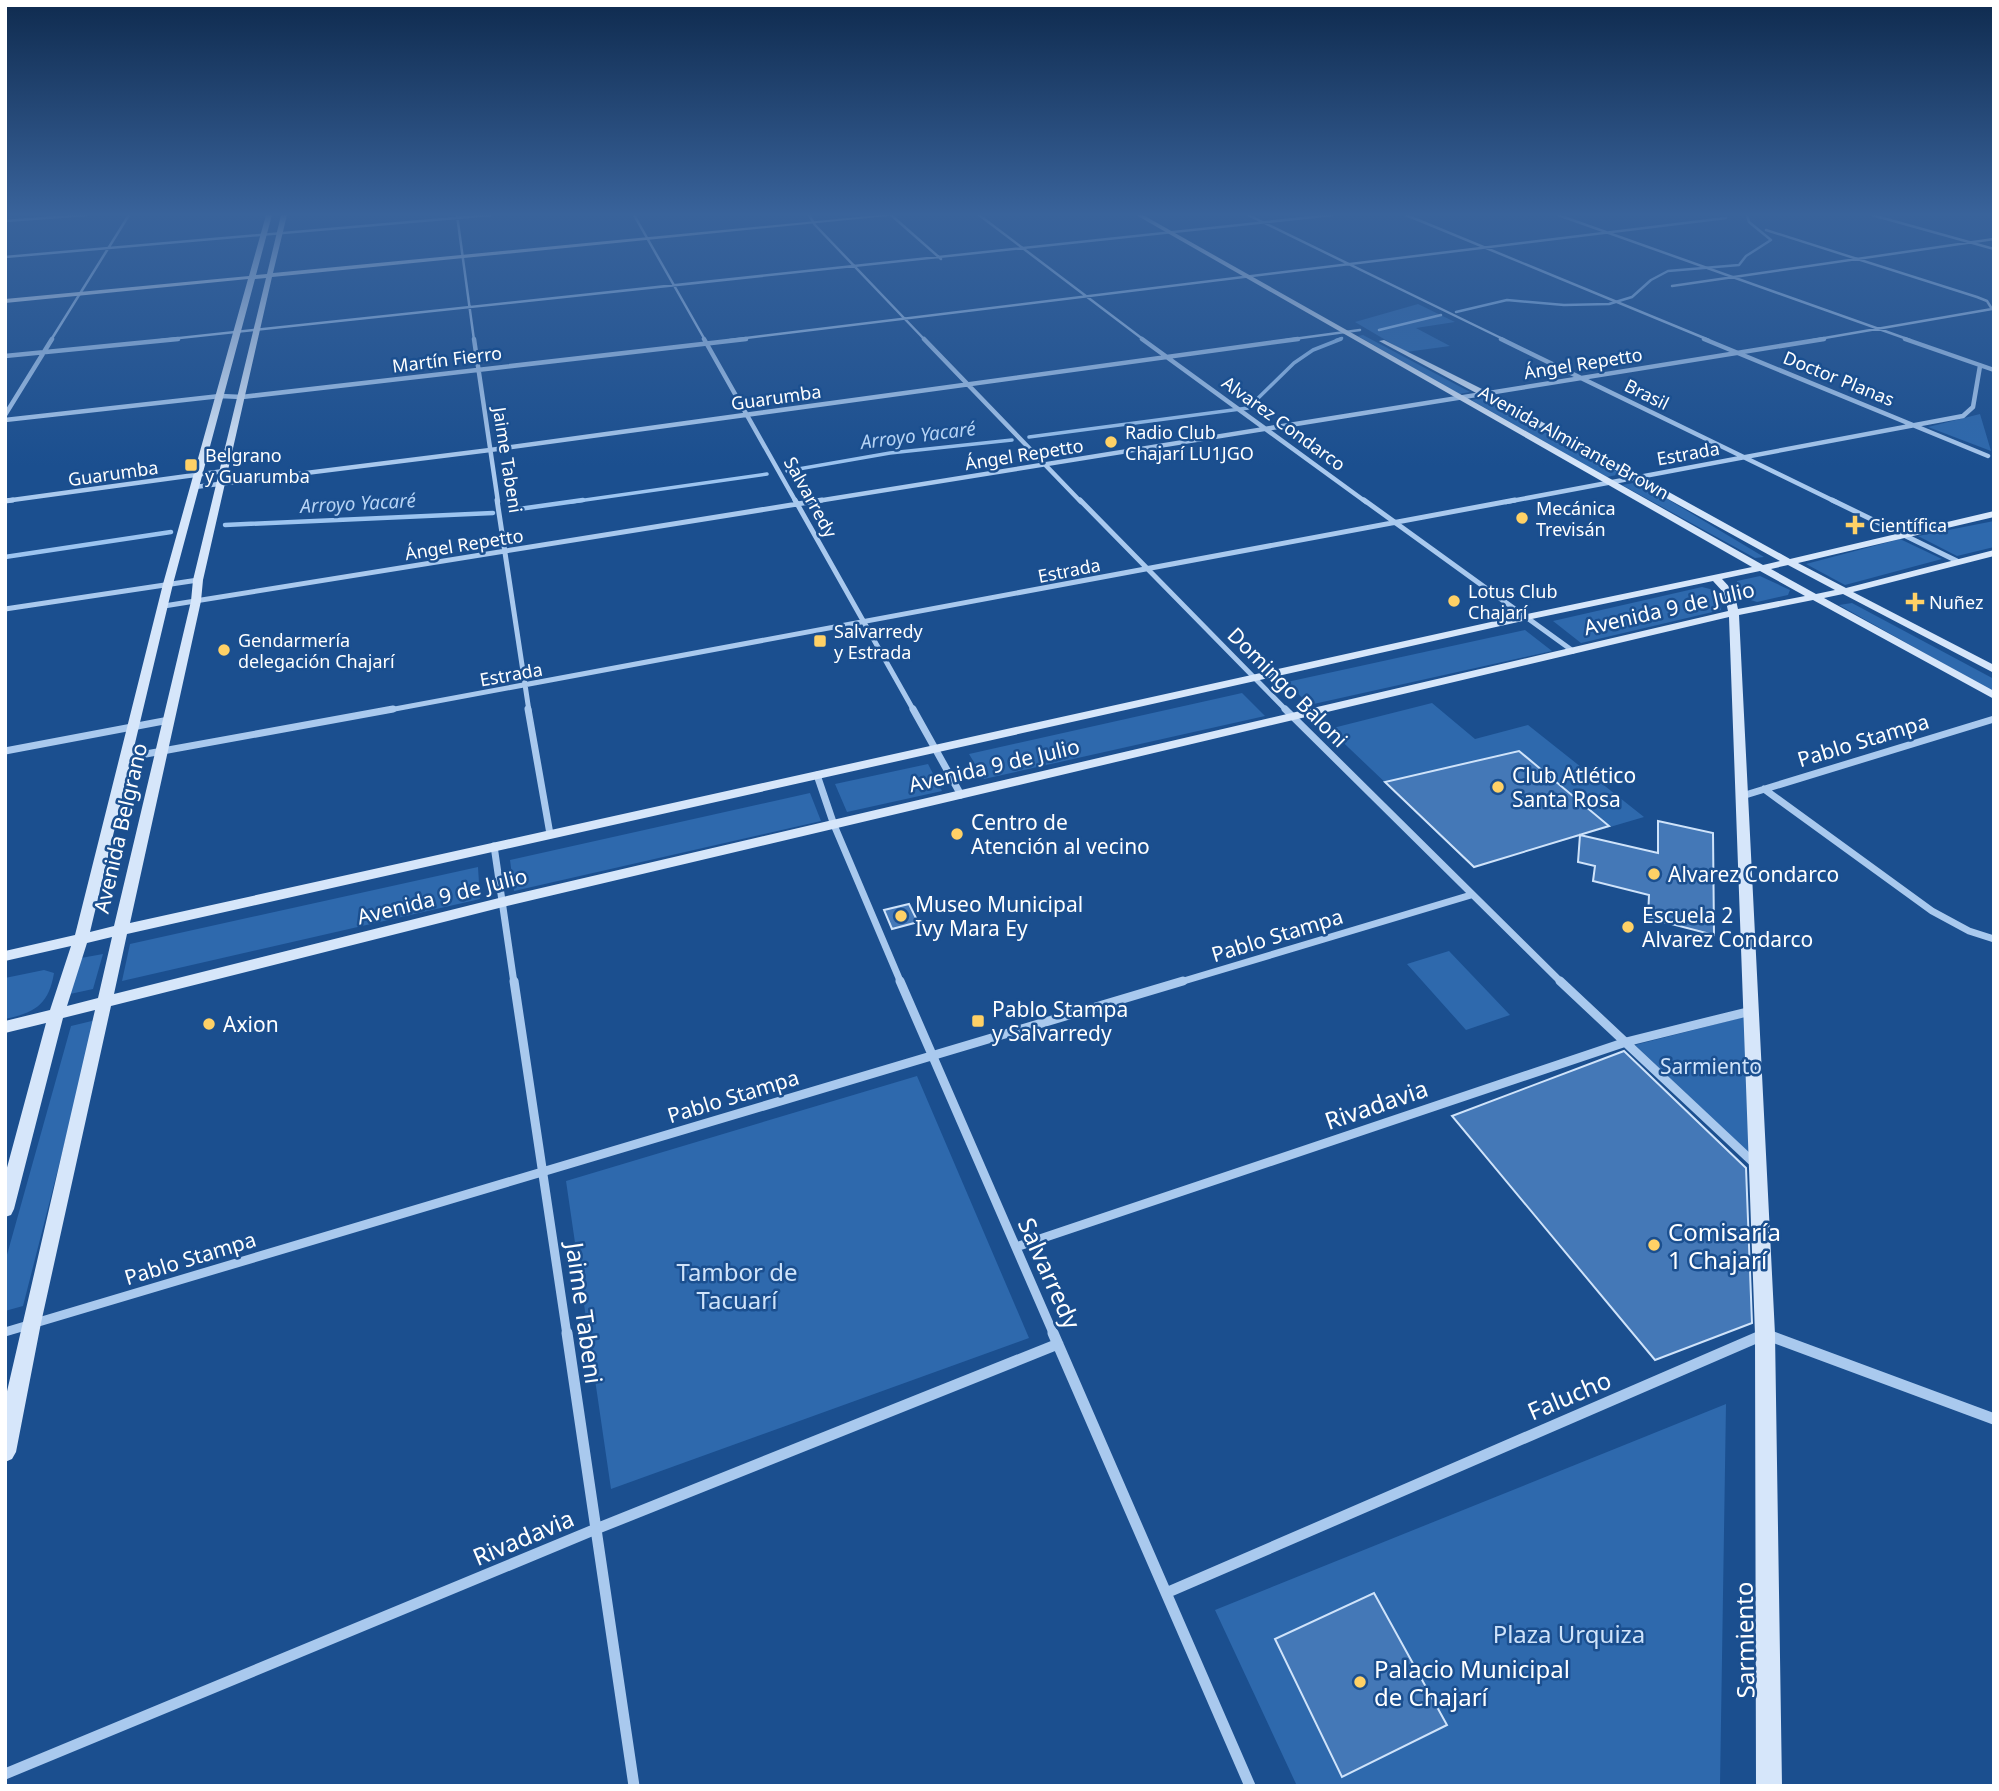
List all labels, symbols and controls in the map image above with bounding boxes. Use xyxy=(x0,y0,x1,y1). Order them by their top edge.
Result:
street label: Martín Fierro xyxy=(391,340,503,378)
street label: Ángel Repetto xyxy=(1522,342,1644,384)
street label: Doctor Planas xyxy=(1780,345,1898,411)
street label: Alvarez Condarco xyxy=(1218,370,1350,476)
street label: Brasil xyxy=(1621,373,1673,415)
street label: Guarumba xyxy=(729,379,823,415)
street label: Avenida Almirante Brown xyxy=(1474,380,1674,504)
street label: Jaime Tabeni xyxy=(487,403,528,515)
water label: Arroyo Yacaré xyxy=(857,415,978,455)
place label: Radio Club Chajarí LU1JGO xyxy=(1125,420,1254,465)
street label: Ángel Repetto xyxy=(963,433,1085,475)
marker: Radio Club Chajarí LU1JGO xyxy=(1103,434,1119,450)
street label: Estrada xyxy=(1655,436,1721,470)
place label: Belgrano y Guarumba xyxy=(205,443,310,488)
street label: Salvarredy xyxy=(779,452,843,542)
street label: Guarumba xyxy=(66,455,160,491)
marker: Belgrano y Guarumba xyxy=(183,457,199,473)
water label: Arroyo Yacaré xyxy=(297,487,417,519)
place label: Mecánica Trevisán xyxy=(1536,496,1616,541)
marker: Mecánica Trevisán xyxy=(1514,510,1530,526)
place label: Científica xyxy=(1869,513,1947,537)
marker: Científica xyxy=(1847,517,1863,533)
street label: Ángel Repetto xyxy=(403,523,525,565)
street label: Estrada xyxy=(1036,552,1102,588)
street label: Avenida 9 de Julio xyxy=(1581,575,1757,641)
place label: Lotus Club Chajarí xyxy=(1468,579,1557,624)
place label: Nuñez xyxy=(1929,590,1983,614)
marker: Lotus Club Chajarí xyxy=(1446,593,1462,609)
marker: Nuñez xyxy=(1907,594,1923,610)
place label: Salvarredy y Estrada xyxy=(834,619,924,664)
street label: Domingo Baloni xyxy=(1222,621,1354,753)
place label: Gendarmería delegación Chajarí xyxy=(238,628,395,673)
marker: Salvarredy y Estrada xyxy=(812,633,828,649)
marker: Gendarmería delegación Chajarí xyxy=(216,642,232,658)
street label: Estrada xyxy=(478,657,544,691)
street label: Pablo Stampa xyxy=(1794,707,1932,773)
street label: Avenida 9 de Julio xyxy=(906,732,1082,798)
street label: Avenida Belgrano xyxy=(87,740,153,916)
place label: Club Atlético Santa Rosa xyxy=(1512,761,1636,813)
marker: Club Atlético Santa Rosa xyxy=(1490,779,1506,795)
place label: Centro de Atención al vecino xyxy=(971,808,1150,860)
marker: Centro de Atención al vecino xyxy=(949,826,965,842)
place label: Alvarez Condarco xyxy=(1668,860,1839,888)
street label: Avenida 9 de Julio xyxy=(354,861,530,931)
marker: Alvarez Condarco xyxy=(1646,866,1662,882)
place label: Museo Municipal Ivy Mara Ey xyxy=(915,890,1083,942)
place label: Escuela 2 Alvarez Condarco xyxy=(1642,901,1813,953)
street label: Pablo Stampa xyxy=(1208,902,1346,968)
marker: Museo Municipal Ivy Mara Ey xyxy=(893,908,909,924)
marker: Escuela 2 Alvarez Condarco xyxy=(1620,919,1636,935)
place label: Pablo Stampa y Salvarredy xyxy=(992,995,1128,1047)
place label: Axion xyxy=(223,1010,279,1038)
marker: Pablo Stampa y Salvarredy xyxy=(970,1013,986,1029)
marker: Axion xyxy=(201,1016,217,1032)
park label: Sarmiento xyxy=(1660,1052,1762,1080)
street label: Pablo Stampa xyxy=(664,1063,802,1129)
street label: Rivadavia xyxy=(1320,1071,1432,1137)
street label: Salvarredy xyxy=(1011,1212,1089,1334)
place label: Comisaría 1 Chajarí xyxy=(1668,1215,1781,1276)
street label: Pablo Stampa xyxy=(121,1225,259,1291)
marker: Comisaría 1 Chajarí xyxy=(1646,1237,1662,1253)
street label: Jaime Tabeni xyxy=(558,1238,611,1386)
park label: Tambor de Tacuarí xyxy=(676,1255,798,1316)
street label: Falucho xyxy=(1522,1363,1616,1427)
street label: Rivadavia xyxy=(467,1501,579,1573)
street label: Sarmiento xyxy=(1726,1581,1762,1699)
park label: Plaza Urquiza xyxy=(1493,1617,1645,1650)
place label: Palacio Municipal de Chajarí xyxy=(1374,1652,1570,1713)
marker: Palacio Municipal de Chajarí xyxy=(1352,1674,1368,1690)

